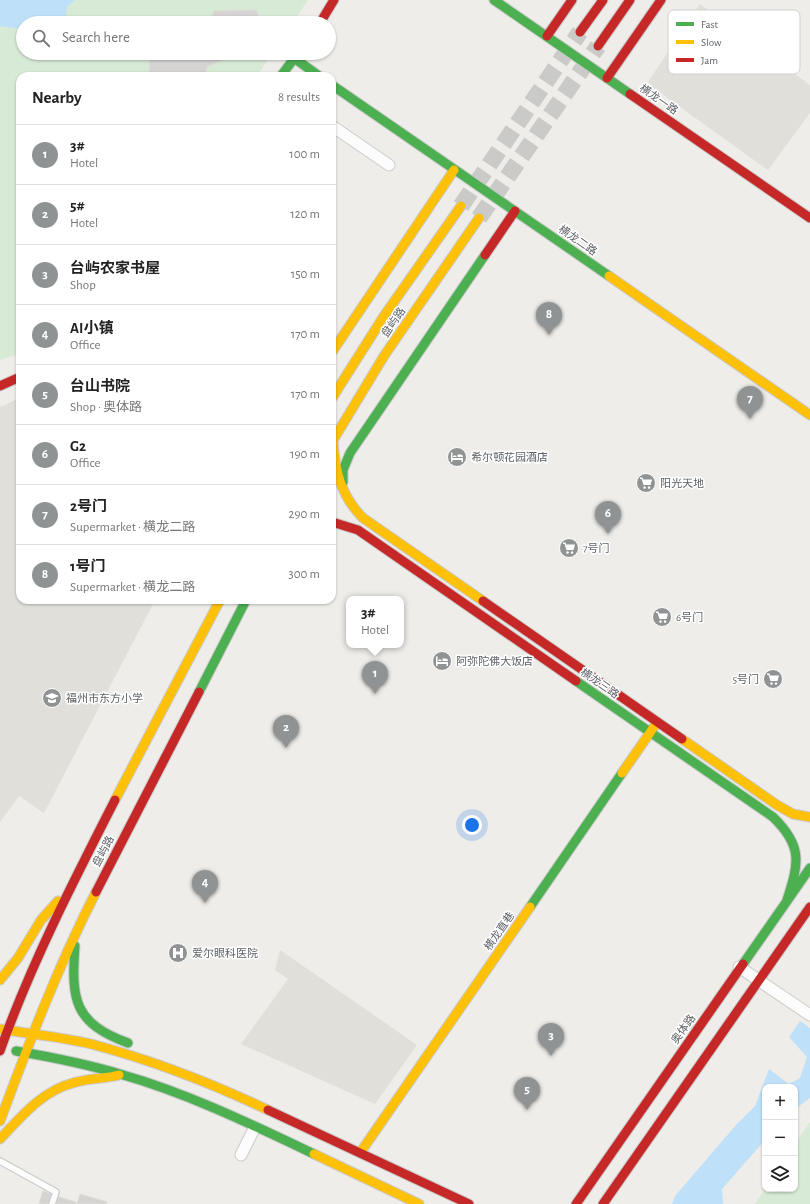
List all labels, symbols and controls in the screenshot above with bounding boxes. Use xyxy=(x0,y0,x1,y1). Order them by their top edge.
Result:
legend xyxy=(668,10,800,74)
search box xyxy=(16,16,336,60)
text: Fast xyxy=(701,19,719,30)
icon: search xyxy=(30,27,52,49)
text: Search here xyxy=(62,30,130,45)
text: Slow xyxy=(701,37,722,48)
text: Jam xyxy=(701,55,718,66)
street label: 横龙一路 xyxy=(638,81,680,117)
text: Nearby xyxy=(32,89,82,106)
text: 8 results xyxy=(278,91,320,104)
text: 3# xyxy=(70,139,85,154)
text: 1 xyxy=(43,148,47,161)
text: 100 m xyxy=(289,148,320,161)
text: Hotel xyxy=(70,157,98,170)
text: 5# xyxy=(70,199,85,214)
text: 2 xyxy=(42,208,48,221)
text: 120 m xyxy=(290,208,320,221)
text: Hotel xyxy=(70,217,98,230)
street label: 横龙二路 xyxy=(557,222,599,258)
text: 台屿农家书屋 xyxy=(70,261,160,276)
text: 3 xyxy=(42,268,48,281)
text: 150 m xyxy=(291,268,320,281)
text: Shop xyxy=(70,279,96,292)
pin: 8 xyxy=(536,302,562,335)
street label: 盘屿路 xyxy=(379,305,407,339)
text: AI小镇 xyxy=(70,321,113,336)
text: 4 xyxy=(42,328,48,341)
text: 170 m xyxy=(291,328,320,341)
text: Office xyxy=(70,339,100,352)
text: 台山书院 xyxy=(70,379,130,394)
pin: 7 xyxy=(737,386,763,419)
text: 5 xyxy=(42,388,48,401)
text: 170 m xyxy=(291,388,320,401)
text: Shop · 奥体路 xyxy=(70,401,142,414)
text: G2 xyxy=(70,439,86,454)
hotel icon: 希尔顿花园酒店 xyxy=(446,446,468,468)
text: 6 xyxy=(42,448,48,461)
text: 190 m xyxy=(290,448,320,461)
place label: 希尔顿花园酒店 xyxy=(471,451,548,463)
text: Office xyxy=(70,457,100,470)
supermarket icon: 阳光天地 xyxy=(635,472,657,494)
place label: 阳光天地 xyxy=(660,477,704,489)
text: 2号门 xyxy=(70,499,107,514)
pin: 6 xyxy=(595,501,621,534)
text: 7 xyxy=(42,508,48,521)
text: 290 m xyxy=(289,508,320,521)
text: Supermarket · 横龙二路 xyxy=(70,521,195,534)
supermarket icon: 7号门 xyxy=(558,537,580,559)
place label: 7号门 xyxy=(583,542,610,554)
text: 1号门 xyxy=(70,559,105,574)
text: 8 xyxy=(42,568,48,581)
text: 300 m xyxy=(288,568,320,581)
text: Supermarket · 横龙二路 xyxy=(70,581,195,594)
popup xyxy=(346,596,404,648)
text: 3# xyxy=(361,606,376,621)
supermarket icon: 6号门 xyxy=(651,606,673,628)
place label: 6号门 xyxy=(676,611,703,623)
text: Hotel xyxy=(361,624,389,637)
hotel icon: 阿弥陀佛大饭店 xyxy=(431,650,453,672)
place label: 阿弥陀佛大饭店 xyxy=(456,655,533,667)
pin: 1 xyxy=(362,661,388,694)
street label: 横龙三路 xyxy=(579,665,621,701)
supermarket icon: 5号门 xyxy=(762,668,784,690)
place label: 5号门 xyxy=(732,673,759,685)
school or university icon: 福州市东方小学 xyxy=(41,687,63,709)
place label: 福州市东方小学 xyxy=(66,692,143,704)
pin: 2 xyxy=(273,715,299,748)
your location xyxy=(462,815,482,835)
street label: 盘屿路 xyxy=(90,834,116,868)
pin: 4 xyxy=(192,870,218,903)
street label: 横龙直巷 xyxy=(481,910,517,952)
hospital icon: 爱尔眼科医院 xyxy=(167,942,189,964)
place label: 爱尔眼科医院 xyxy=(192,947,258,959)
street label: 奥体路 xyxy=(669,1012,697,1046)
pin: 3 xyxy=(538,1023,564,1056)
pin: 5 xyxy=(514,1077,540,1110)
map controls xyxy=(762,1084,798,1192)
button: + xyxy=(762,1084,798,1120)
button: − xyxy=(762,1120,798,1156)
button: layers xyxy=(762,1156,798,1192)

